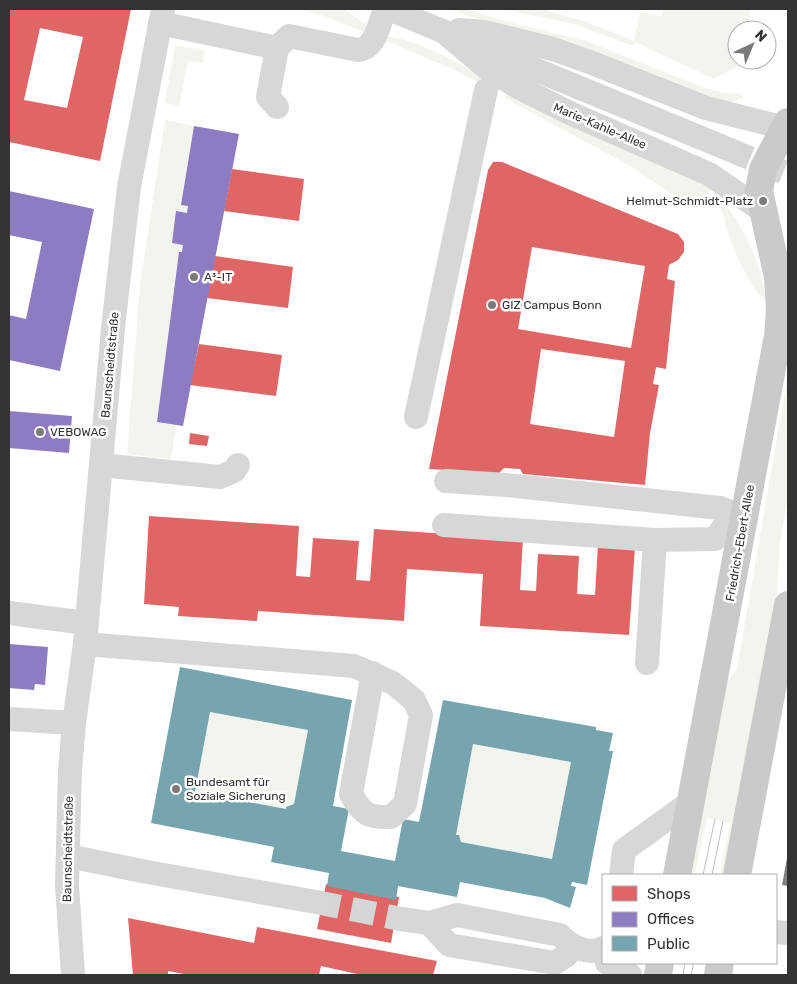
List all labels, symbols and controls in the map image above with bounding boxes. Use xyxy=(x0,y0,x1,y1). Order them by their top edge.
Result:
north arrow xyxy=(727,20,777,70)
text: N xyxy=(751,26,770,46)
street label: Marie-Kahle-Allee xyxy=(551,100,649,152)
place label: Helmut-Schmidt-Platz xyxy=(626,194,753,208)
marker: Helmut-Schmidt-Platz xyxy=(757,195,769,207)
place label: A³-IT xyxy=(204,270,232,284)
marker: A³-IT xyxy=(188,271,200,283)
place label: GIZ Campus Bonn xyxy=(502,298,602,312)
marker: GIZ Campus Bonn xyxy=(486,299,498,311)
street label: Baunscheidtstraße xyxy=(98,311,122,419)
place label: VEBOWAG xyxy=(50,425,107,439)
marker: VEBOWAG xyxy=(34,426,46,438)
street label: Friedrich-Ebert-Allee xyxy=(723,483,757,603)
place label: Bundesamt für Soziale Sicherung xyxy=(186,775,286,803)
marker: Bundesamt für Soziale Sicherung xyxy=(170,783,182,795)
street label: Baunscheidtstraße xyxy=(60,795,76,902)
legend xyxy=(602,874,777,964)
text: Shops xyxy=(647,885,691,903)
text: Offices xyxy=(647,910,695,928)
text: Public xyxy=(647,935,690,953)

